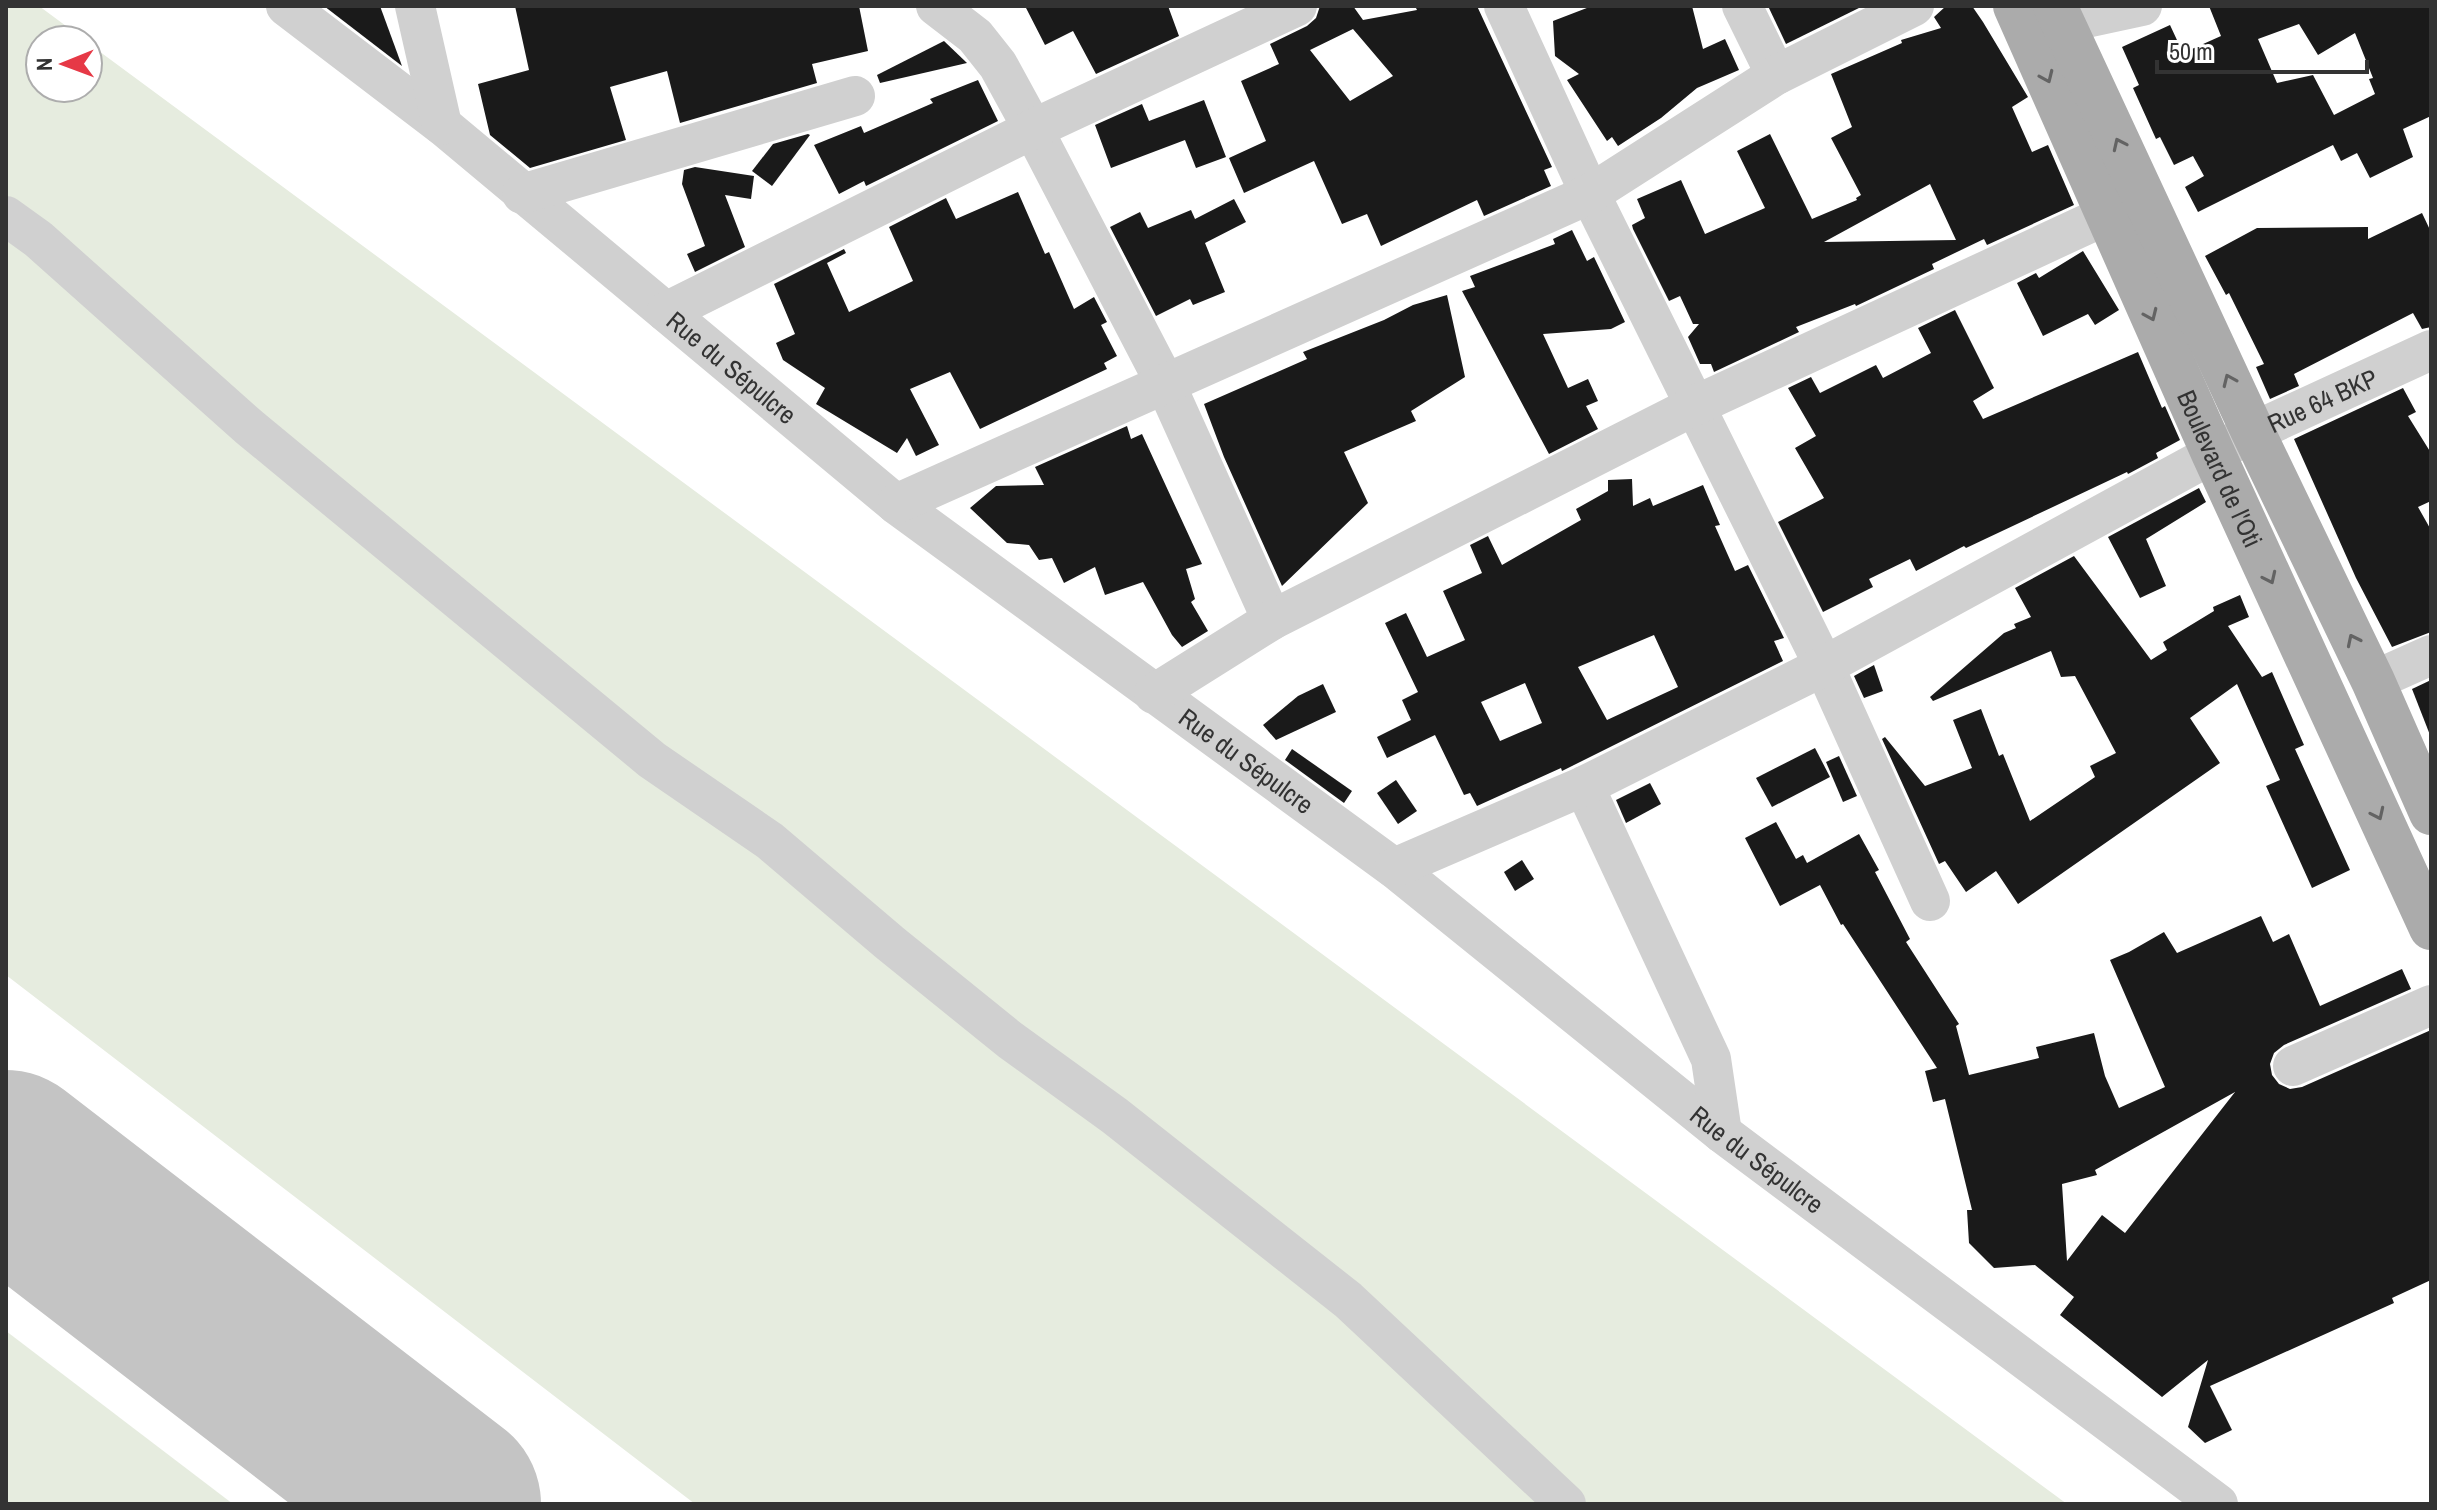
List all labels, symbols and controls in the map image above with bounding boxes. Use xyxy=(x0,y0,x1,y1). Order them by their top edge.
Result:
north arrow xyxy=(24,24,104,104)
scale bar xyxy=(2157,24,2367,74)
text: 50 m xyxy=(2169,35,2213,67)
text: N xyxy=(29,58,59,71)
one-way arrow xyxy=(2037,69,2053,84)
one-way arrow xyxy=(2113,138,2129,153)
street label: Rue du Sépulcre xyxy=(660,303,804,431)
one-way arrow xyxy=(2142,307,2158,322)
street label: Rue 64 BKP xyxy=(2261,360,2383,441)
one-way arrow xyxy=(2223,374,2239,388)
street label: Boulevard de l'Oti xyxy=(2170,384,2271,553)
one-way arrow xyxy=(2260,570,2276,584)
one-way arrow xyxy=(2347,634,2363,648)
street label: Rue du Sépulcre xyxy=(1172,699,1321,821)
one-way arrow xyxy=(2368,806,2384,821)
street label: Rue du Sépulcre xyxy=(1683,1097,1831,1221)

